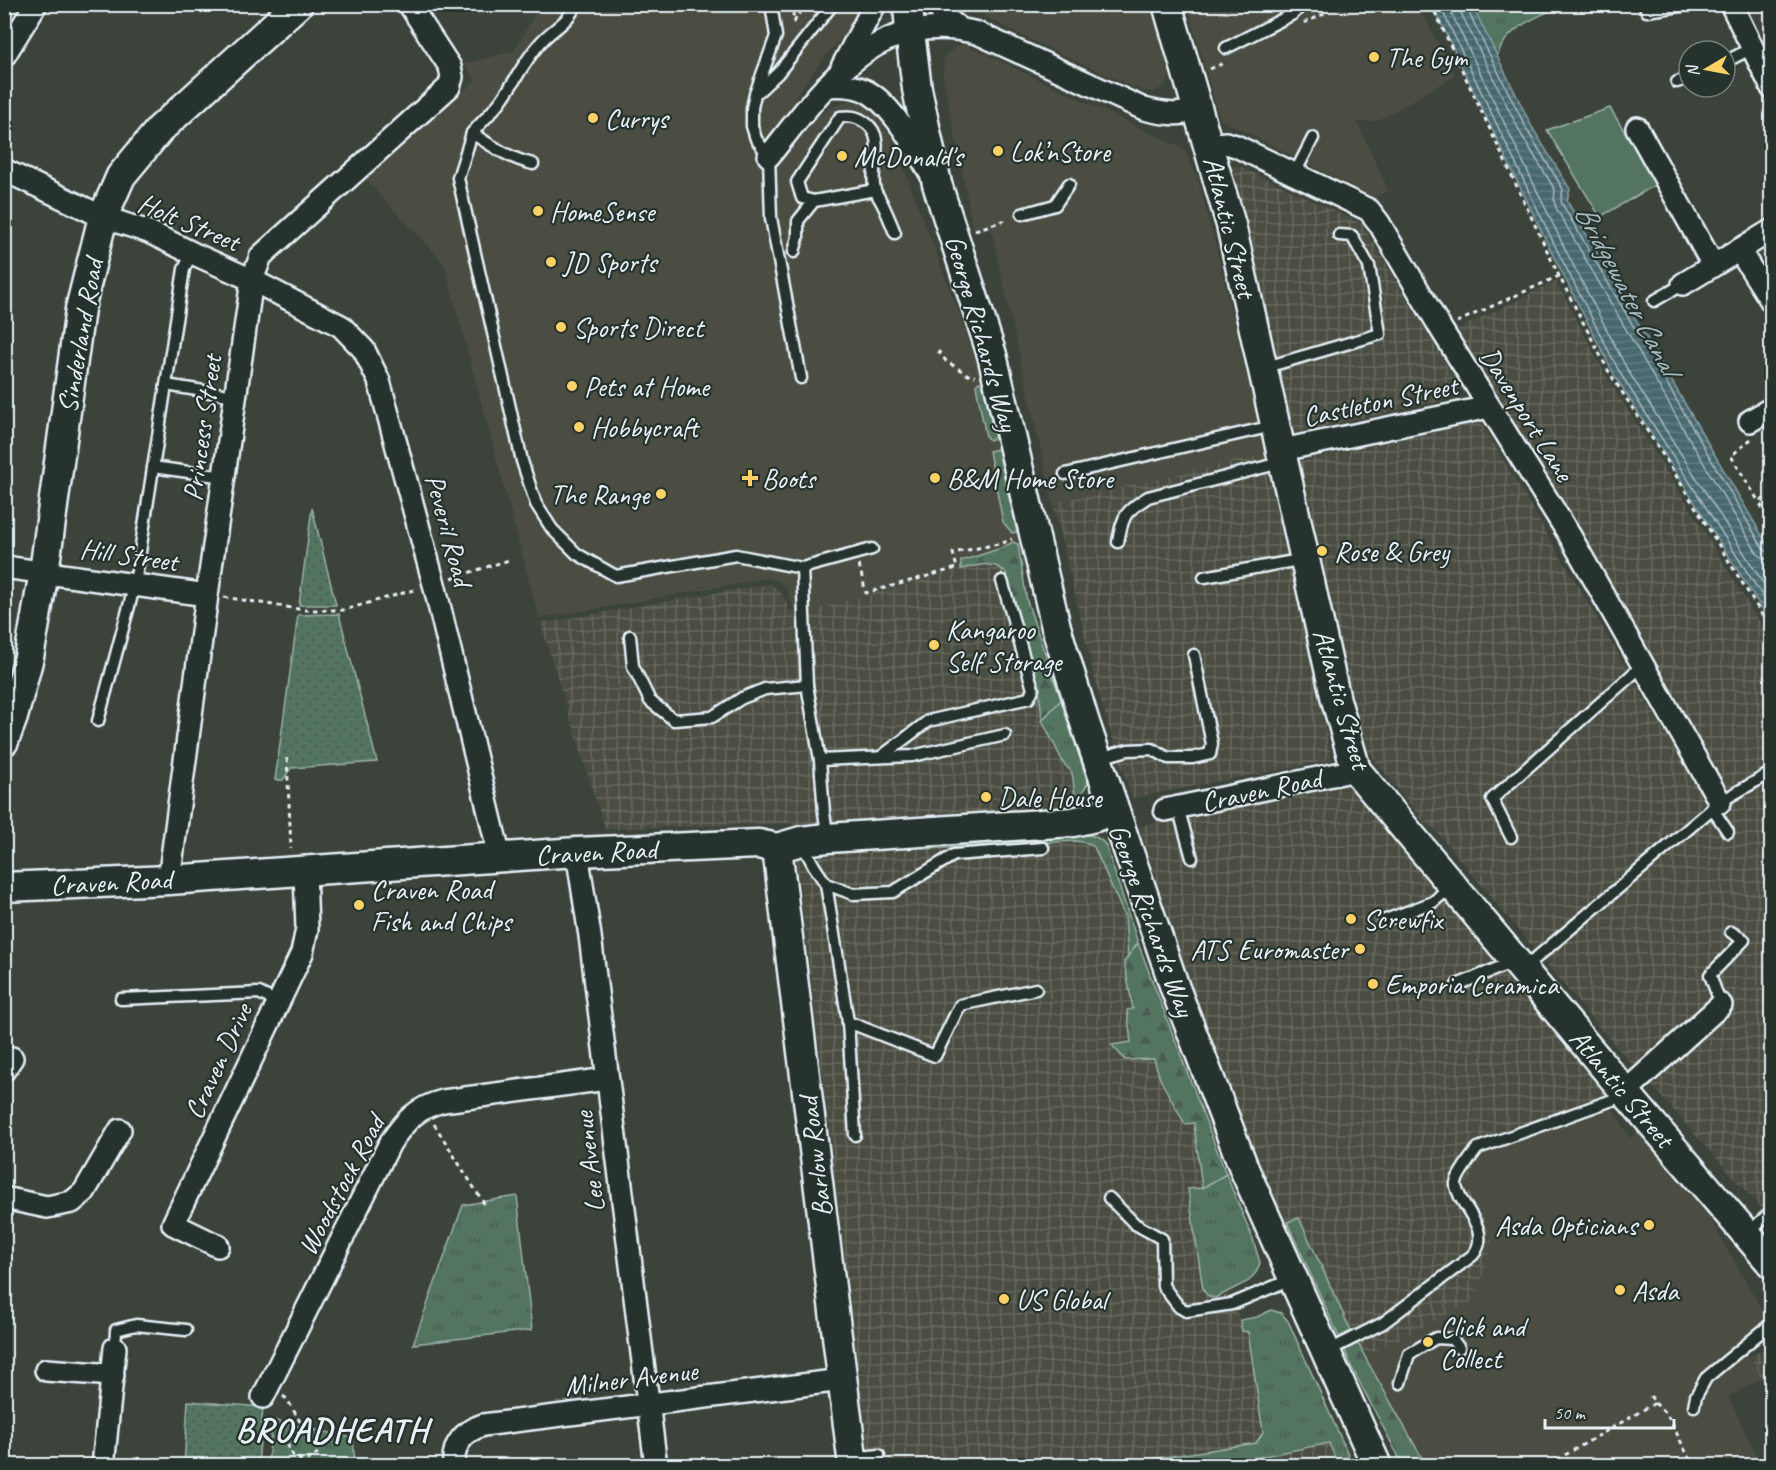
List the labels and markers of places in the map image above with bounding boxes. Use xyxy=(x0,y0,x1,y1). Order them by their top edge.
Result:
place label: The Gym xyxy=(1386,40,1469,75)
marker: The Gym xyxy=(1367,50,1381,64)
place label: Currys xyxy=(605,101,670,136)
marker: Currys xyxy=(586,111,600,125)
place label: Lok’nStore xyxy=(1010,134,1112,169)
place label: McDonald's xyxy=(854,139,965,174)
marker: Lok’nStore xyxy=(991,144,1005,158)
marker: McDonald's xyxy=(835,149,849,163)
place label: HomeSense xyxy=(550,194,656,229)
marker: HomeSense xyxy=(531,204,545,218)
place label: JD Sports xyxy=(561,245,659,280)
marker: JD Sports xyxy=(544,255,558,269)
place label: Sports Direct xyxy=(573,310,706,345)
marker: Sports Direct xyxy=(554,320,568,334)
place label: Pets at Home xyxy=(584,369,711,404)
marker: Pets at Home xyxy=(565,379,579,393)
place label: Hobbycraft xyxy=(591,410,701,445)
marker: Hobbycraft xyxy=(572,420,586,434)
place label: Boots xyxy=(762,461,818,496)
place label: B&M Home Store xyxy=(947,461,1115,496)
marker: Boots xyxy=(743,471,757,485)
marker: B&M Home Store xyxy=(928,471,942,485)
place label: The Range xyxy=(550,477,651,512)
marker: The Range xyxy=(654,487,668,501)
place label: Rose & Grey xyxy=(1334,534,1451,569)
marker: Rose & Grey xyxy=(1315,544,1329,558)
place label: Kangaroo Self Storage xyxy=(946,612,1063,679)
marker: Kangaroo Self Storage xyxy=(927,638,941,652)
place label: Dale House xyxy=(998,780,1104,815)
marker: Dale House xyxy=(979,790,993,804)
place label: Craven Road Fish and Chips xyxy=(371,872,514,939)
marker: Craven Road Fish and Chips xyxy=(352,898,366,912)
place label: Screwfix xyxy=(1363,902,1444,937)
marker: Screwfix xyxy=(1344,912,1358,926)
place label: ATS Euromaster xyxy=(1190,932,1350,967)
marker: ATS Euromaster xyxy=(1353,942,1367,956)
place label: Emporia Ceramica xyxy=(1385,967,1560,1002)
marker: Emporia Ceramica xyxy=(1366,977,1380,991)
place label: Asda Opticians xyxy=(1495,1208,1639,1243)
marker: Asda Opticians xyxy=(1642,1218,1656,1232)
place label: Asda xyxy=(1632,1273,1680,1308)
place label: US Global xyxy=(1016,1282,1112,1317)
marker: Asda xyxy=(1613,1283,1627,1297)
marker: US Global xyxy=(997,1292,1011,1306)
place label: Click and Collect xyxy=(1440,1309,1529,1376)
marker: Click and Collect xyxy=(1421,1335,1435,1349)

